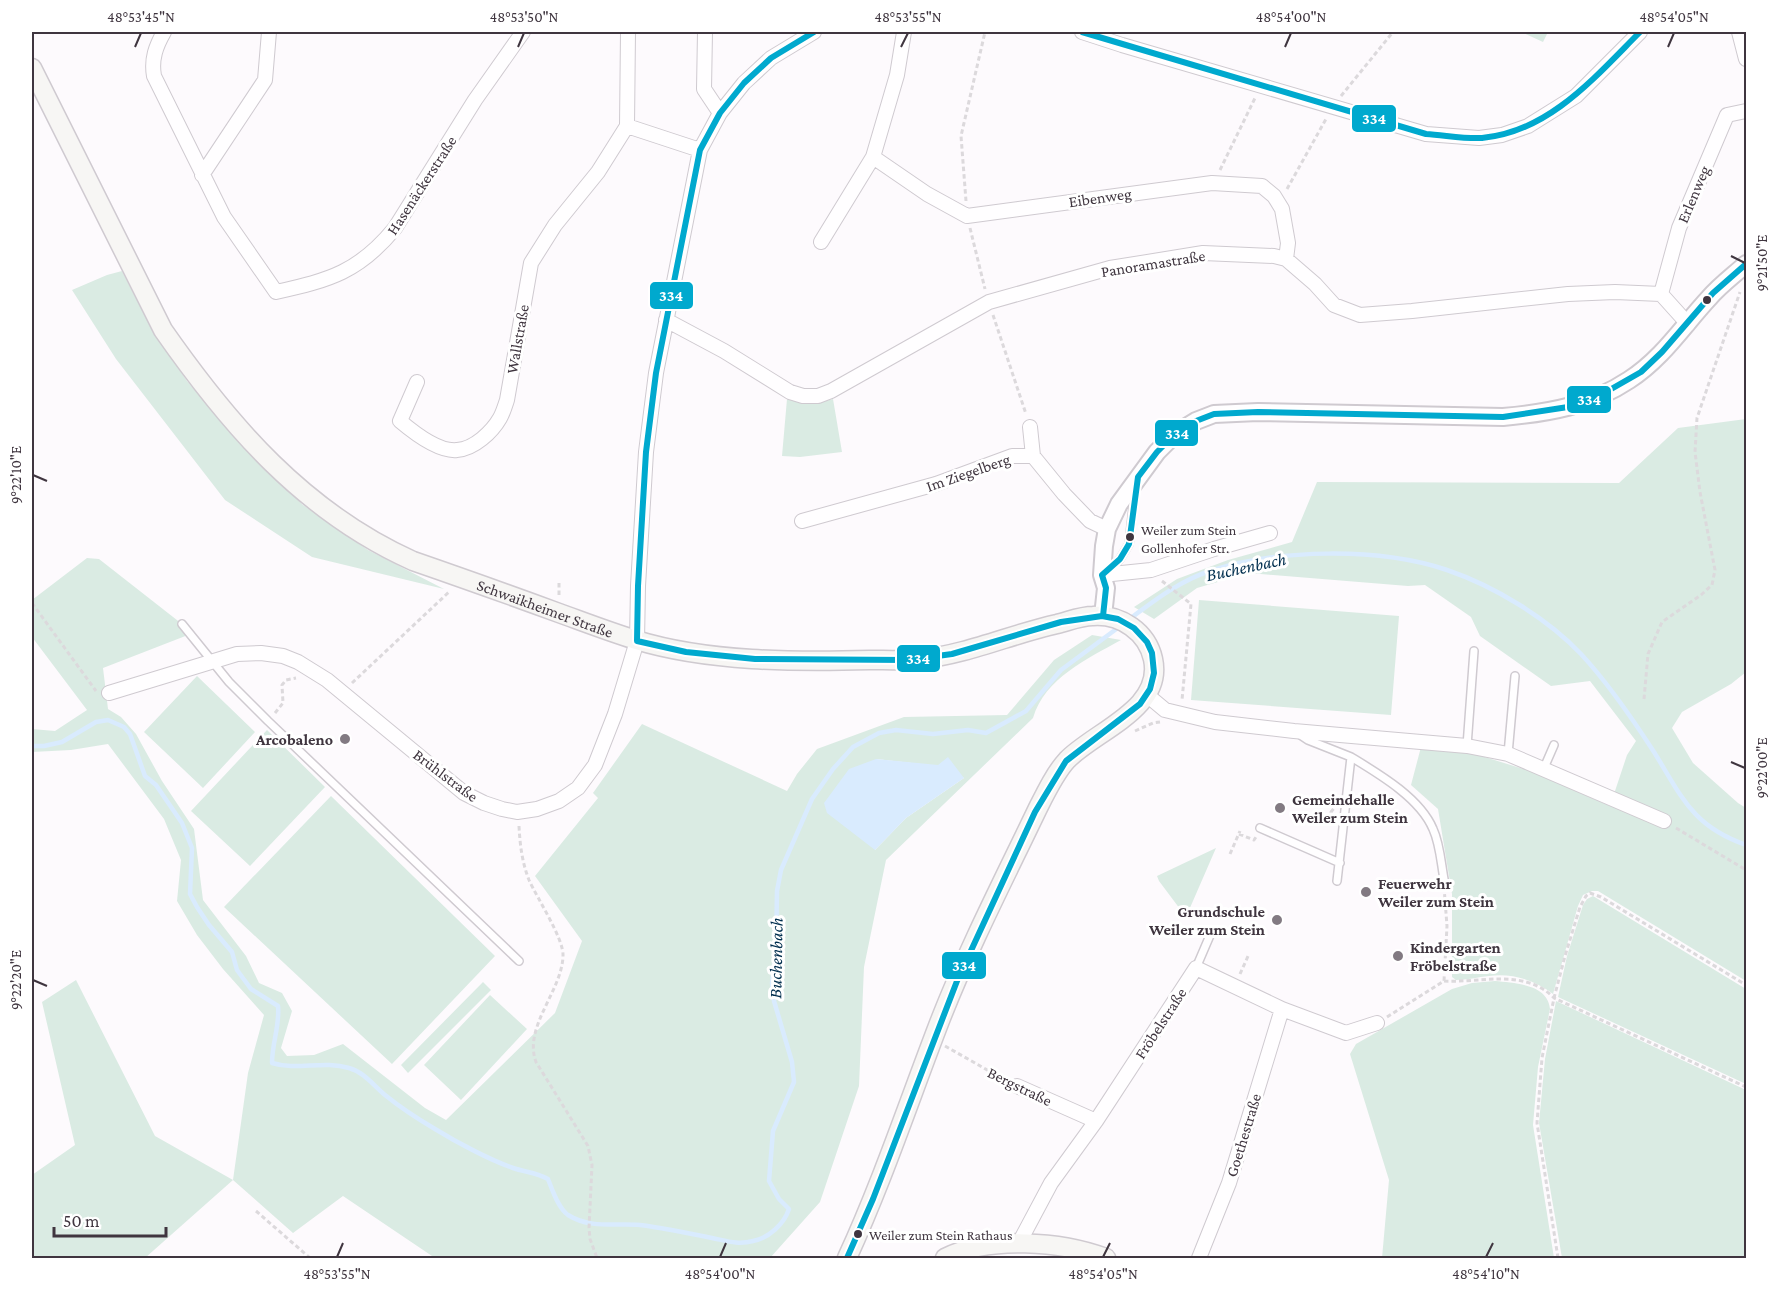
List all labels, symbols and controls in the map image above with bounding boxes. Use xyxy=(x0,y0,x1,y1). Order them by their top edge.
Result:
text: 48°53'45"N xyxy=(107,9,175,25)
text: 48°53'50"N xyxy=(490,9,559,25)
text: 48°53'55"N xyxy=(874,9,942,25)
text: 48°54'00"N xyxy=(1256,9,1327,25)
text: 48°54'05"N xyxy=(1639,9,1709,25)
line badge: 334 xyxy=(1351,104,1397,133)
text: 334 xyxy=(1362,110,1386,127)
street label: Hasenäckerstraße xyxy=(383,133,460,238)
street label: Erlenweg xyxy=(1674,163,1714,226)
street label: Eibenweg xyxy=(1068,185,1133,211)
text: 9°21'50"E xyxy=(1754,235,1770,291)
street label: Panoramastraße xyxy=(1100,247,1206,280)
line badge: 334 xyxy=(649,281,694,310)
text: 334 xyxy=(659,287,683,304)
unlabelled marker xyxy=(1701,294,1713,306)
street label: Wallstraße xyxy=(503,303,532,375)
line badge: 334 xyxy=(1566,385,1612,414)
text: 334 xyxy=(1577,391,1601,408)
line badge: 334 xyxy=(1154,419,1199,447)
text: 334 xyxy=(1165,425,1189,442)
text: 9°22'10"E xyxy=(8,446,24,504)
street label: Im Ziegelberg xyxy=(924,450,1013,496)
place label: Weiler zum Stein Gollenhofer Str. xyxy=(1141,522,1237,556)
marker: Weiler zum Stein Gollenhofer Str. xyxy=(1124,531,1136,543)
water label: Buchenbach xyxy=(1204,549,1288,585)
street label: Schwaikheimer Straße xyxy=(475,576,615,641)
line badge: 334 xyxy=(896,644,941,673)
text: 334 xyxy=(906,650,930,667)
place label: Arcobaleno xyxy=(255,731,333,748)
marker: Arcobaleno xyxy=(338,732,352,746)
text: 9°22'00"E xyxy=(1754,737,1770,799)
street label: Brühlstraße xyxy=(410,746,481,805)
place label: Gemeindehalle Weiler zum Stein xyxy=(1291,791,1408,826)
marker: Gemeindehalle Weiler zum Stein xyxy=(1273,801,1287,815)
place label: Feuerwehr Weiler zum Stein xyxy=(1377,875,1494,910)
marker: Feuerwehr Weiler zum Stein xyxy=(1359,885,1373,899)
place label: Grundschule Weiler zum Stein xyxy=(1148,903,1266,938)
marker: Grundschule Weiler zum Stein xyxy=(1270,913,1284,927)
water label: Buchenbach xyxy=(765,917,787,999)
place label: Kindergarten Fröbelstraße xyxy=(1410,939,1501,974)
marker: Kindergarten Fröbelstraße xyxy=(1391,949,1405,963)
text: 9°22'20"E xyxy=(8,950,24,1010)
line badge: 334 xyxy=(941,951,987,980)
text: 334 xyxy=(952,957,976,974)
street label: Fröbelstraße xyxy=(1131,985,1190,1062)
street label: Bergstraße xyxy=(985,1064,1055,1110)
street label: Goethestraße xyxy=(1223,1091,1264,1179)
scale bar xyxy=(54,1200,166,1238)
text: 50 m xyxy=(63,1211,100,1231)
place label: Weiler zum Stein Rathaus xyxy=(869,1227,1013,1243)
marker: Weiler zum Stein Rathaus xyxy=(852,1228,864,1240)
text: 48°53'55"N xyxy=(303,1266,371,1282)
text: 48°54'00"N xyxy=(685,1266,756,1282)
text: 48°54'05"N xyxy=(1068,1266,1138,1282)
text: 48°54'10"N xyxy=(1452,1266,1520,1282)

